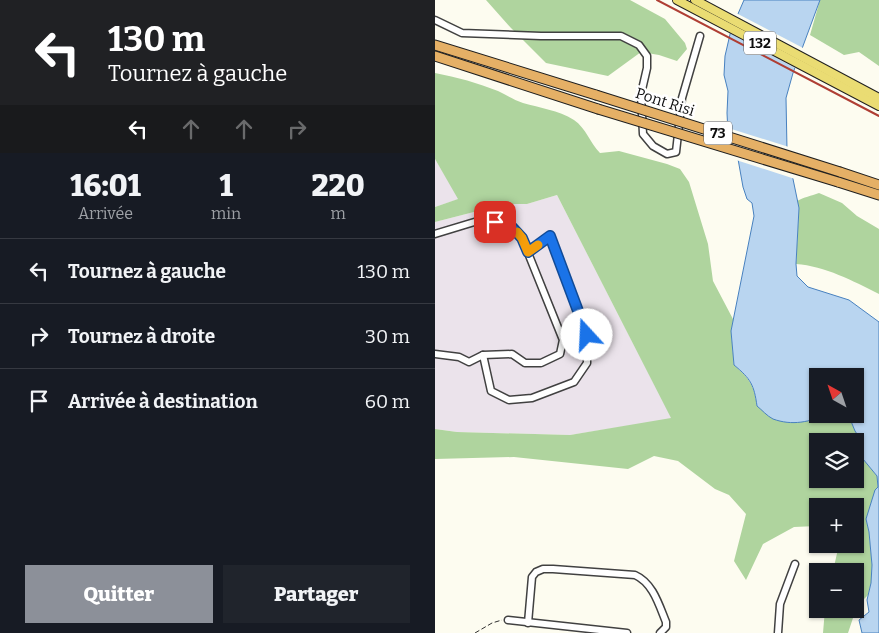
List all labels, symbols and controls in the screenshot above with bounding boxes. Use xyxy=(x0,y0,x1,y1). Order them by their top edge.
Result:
text: 130 m xyxy=(108,18,205,60)
icon: left xyxy=(25,20,90,85)
road number: 132 xyxy=(744,32,776,54)
text: Tournez à gauche xyxy=(108,60,287,87)
street label: Pont Risi xyxy=(633,84,697,120)
icon: left xyxy=(124,115,152,143)
icon: ahead xyxy=(177,115,205,143)
icon: ahead xyxy=(230,115,258,143)
icon: right xyxy=(283,115,311,143)
road number: 73 xyxy=(704,122,732,144)
text: 16:01 xyxy=(70,168,141,204)
text: 1 xyxy=(219,168,233,204)
text: 220 xyxy=(311,168,365,204)
pin xyxy=(474,201,516,243)
text: Arrivée xyxy=(78,204,133,223)
text: min xyxy=(211,204,241,223)
text: m xyxy=(330,204,346,223)
icon: arrive xyxy=(481,208,509,236)
icon: left xyxy=(25,257,53,285)
text: Tournez à gauche xyxy=(68,260,226,283)
text: 130 m xyxy=(357,260,410,283)
position arrow xyxy=(560,308,612,360)
icon: right xyxy=(25,322,53,350)
text: Tournez à droite xyxy=(68,325,215,348)
text: 30 m xyxy=(365,325,410,348)
north arrow xyxy=(809,368,864,422)
map controls xyxy=(809,368,864,618)
icon: arrive xyxy=(25,387,53,415)
text: Arrivée à destination xyxy=(68,390,258,413)
text: 60 m xyxy=(365,390,410,413)
button: layers xyxy=(809,433,864,488)
button: + xyxy=(809,498,864,553)
button: − xyxy=(809,563,864,618)
button: Quitter xyxy=(25,565,213,623)
button: Partager xyxy=(223,565,410,623)

